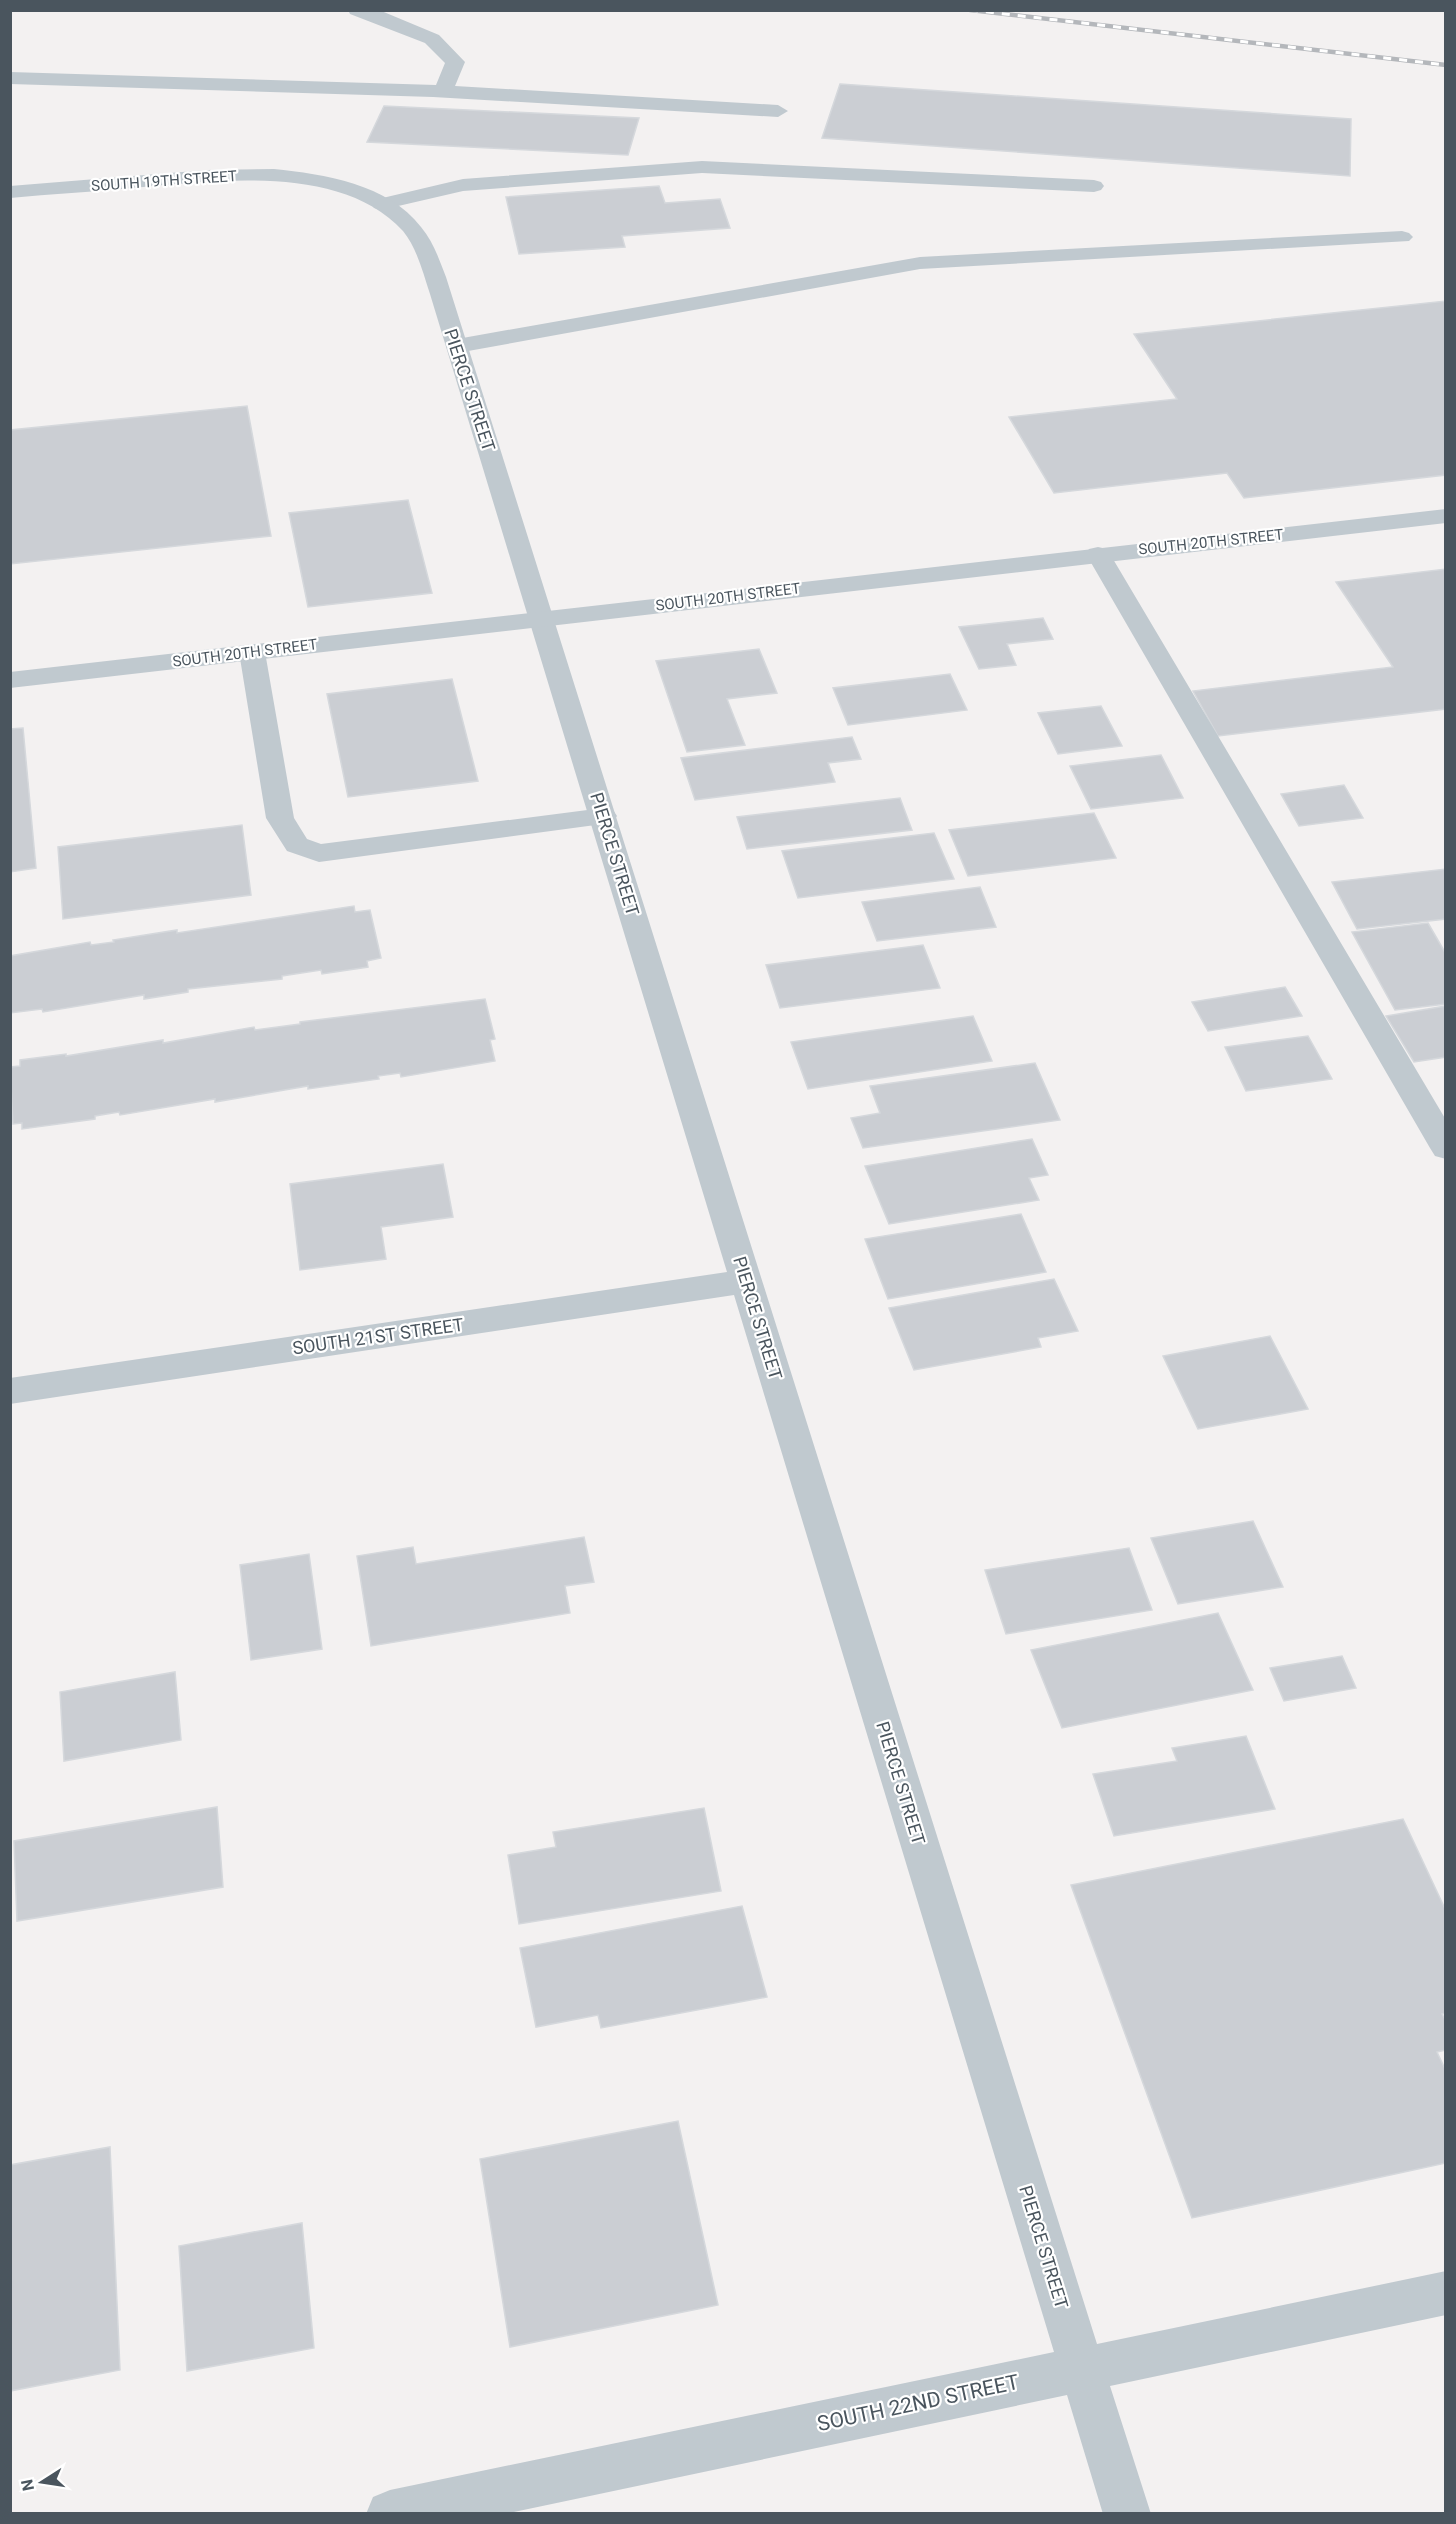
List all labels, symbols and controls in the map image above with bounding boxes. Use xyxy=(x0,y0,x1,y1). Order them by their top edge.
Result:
street label: SOUTH 19TH STREET xyxy=(91,167,237,195)
street label: PIERCE STREET xyxy=(440,326,500,454)
street label: SOUTH 20TH STREET xyxy=(1138,525,1284,559)
street label: SOUTH 20TH STREET xyxy=(655,579,801,615)
street label: SOUTH 20TH STREET xyxy=(172,635,318,671)
street label: PIERCE STREET xyxy=(586,790,644,918)
street label: PIERCE STREET xyxy=(729,1254,787,1382)
street label: SOUTH 21ST STREET xyxy=(291,1314,465,1358)
street label: PIERCE STREET xyxy=(872,1719,930,1847)
street label: PIERCE STREET xyxy=(1015,2183,1073,2311)
street label: SOUTH 22ND STREET xyxy=(815,2370,1021,2436)
north arrow xyxy=(12,2452,72,2512)
text: N xyxy=(17,2478,38,2493)

